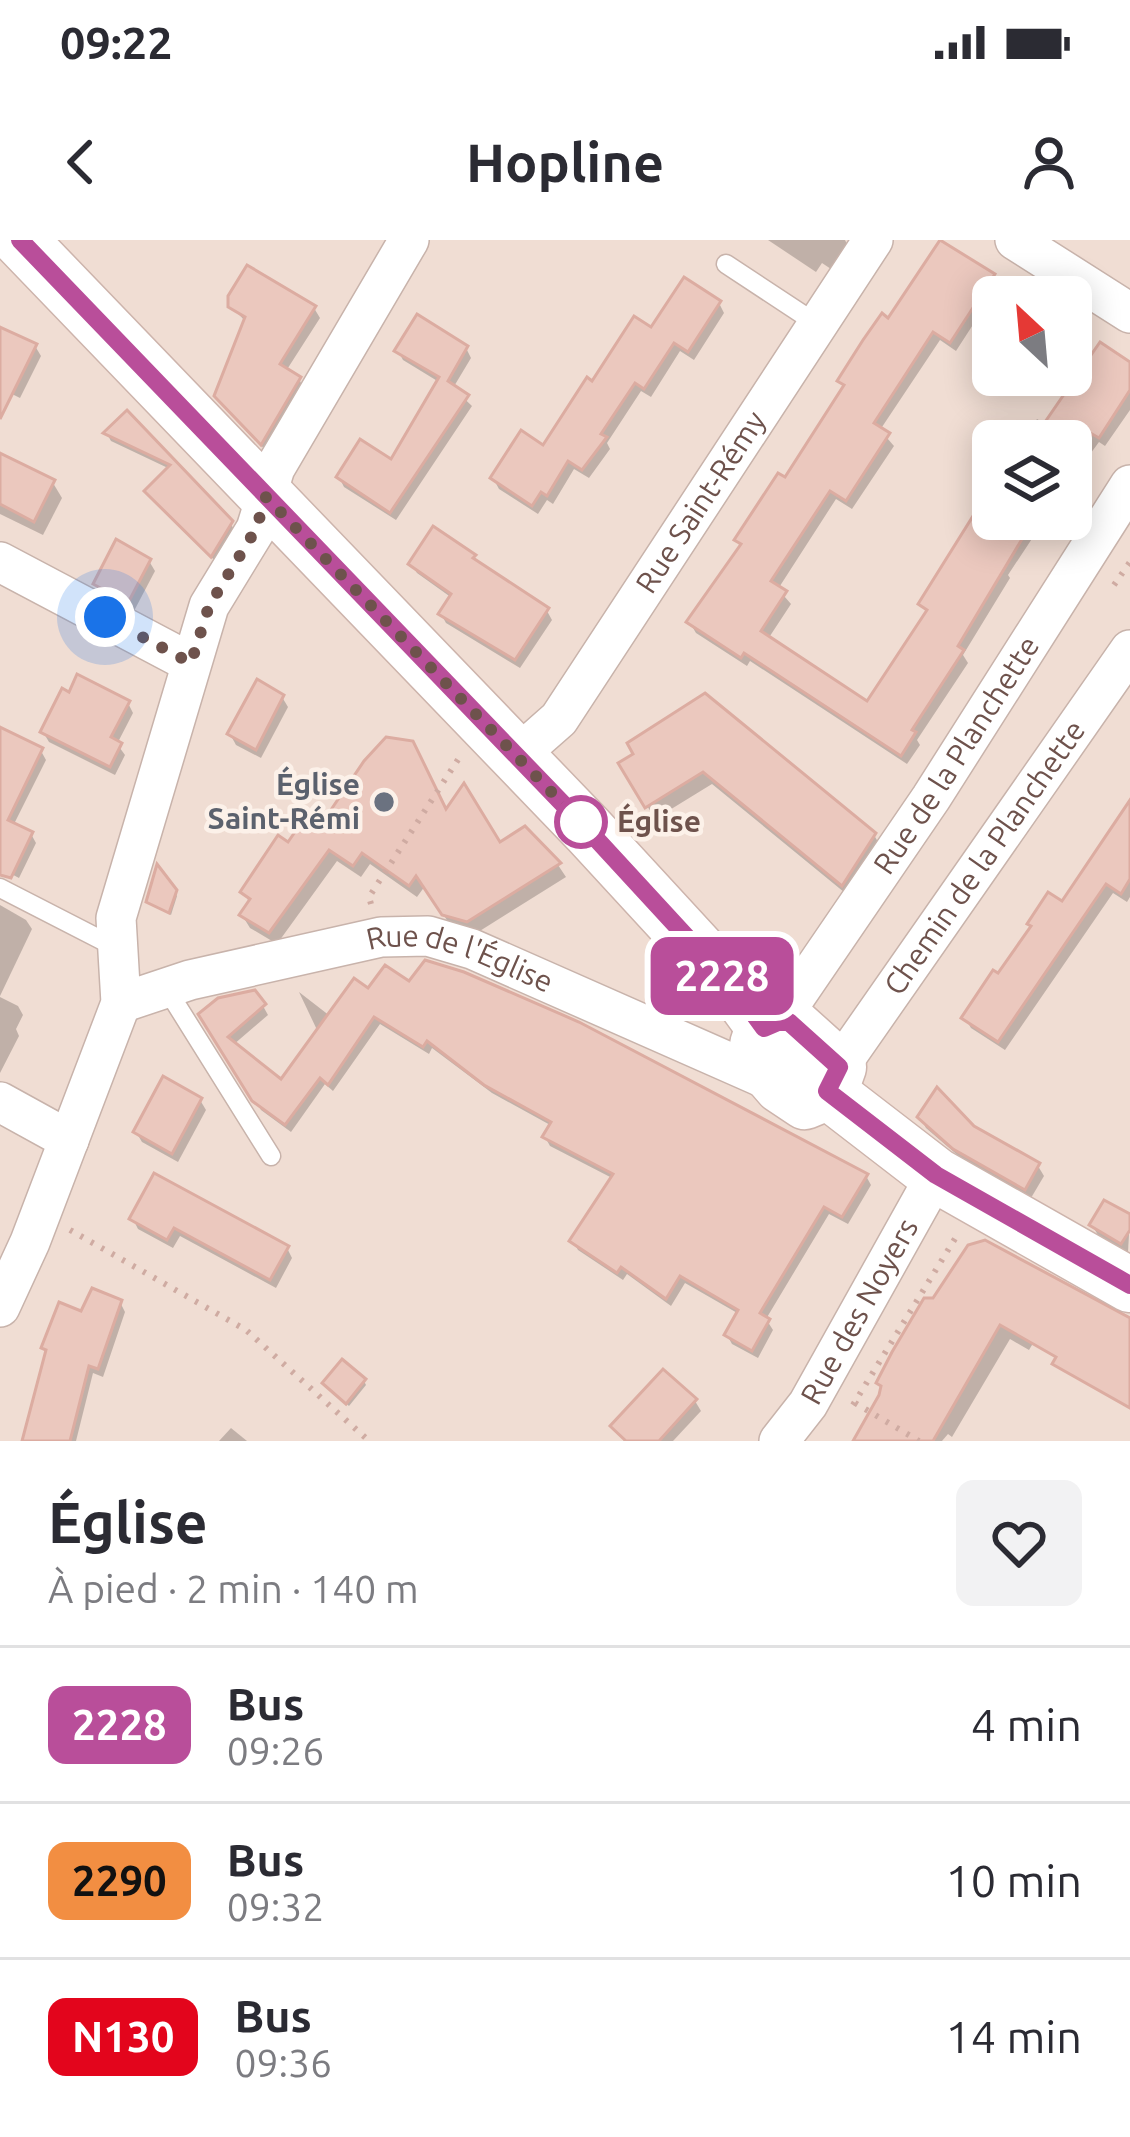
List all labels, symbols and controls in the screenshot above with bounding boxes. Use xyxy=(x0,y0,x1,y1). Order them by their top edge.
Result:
text: 09:22 xyxy=(60,17,173,68)
icon: back xyxy=(48,129,114,195)
icon: person xyxy=(1016,129,1082,195)
text: Hopline xyxy=(466,132,664,192)
north arrow xyxy=(972,276,1092,396)
map controls xyxy=(972,276,1092,540)
street label: Rue Saint-Rémy xyxy=(628,405,772,599)
button: layers xyxy=(972,420,1092,540)
your location xyxy=(75,587,135,647)
street label: Rue de la Planchette xyxy=(866,630,1045,880)
street label: Chemin de la Planchette xyxy=(877,714,1092,1001)
place label: Église Saint-Rémi xyxy=(208,766,360,835)
marker: Église Saint-Rémi xyxy=(371,789,397,815)
marker: Église xyxy=(556,797,606,847)
place label: Église xyxy=(617,803,701,838)
street label: Rue de l'Église xyxy=(363,918,558,999)
line badge: 2228 xyxy=(638,937,806,1015)
text: 2228 xyxy=(675,952,769,999)
street label: Rue des Noyers xyxy=(793,1212,924,1410)
button: heart xyxy=(956,1480,1082,1606)
text: Église xyxy=(48,1490,208,1554)
text: À pied · 2 min · 140 m xyxy=(48,1567,419,1610)
text: Bus xyxy=(227,1678,304,1729)
text: 4 min xyxy=(971,1699,1082,1750)
text: 2228 xyxy=(72,1701,167,1748)
text: 09:26 xyxy=(227,1729,324,1772)
text: Bus xyxy=(227,1834,304,1885)
text: 10 min xyxy=(945,1855,1082,1906)
text: 2290 xyxy=(72,1857,167,1904)
text: 09:32 xyxy=(227,1885,324,1928)
text: Bus xyxy=(234,1990,312,2041)
text: 14 min xyxy=(945,2011,1082,2062)
text: N130 xyxy=(72,2013,174,2060)
text: 09:36 xyxy=(234,2041,332,2084)

